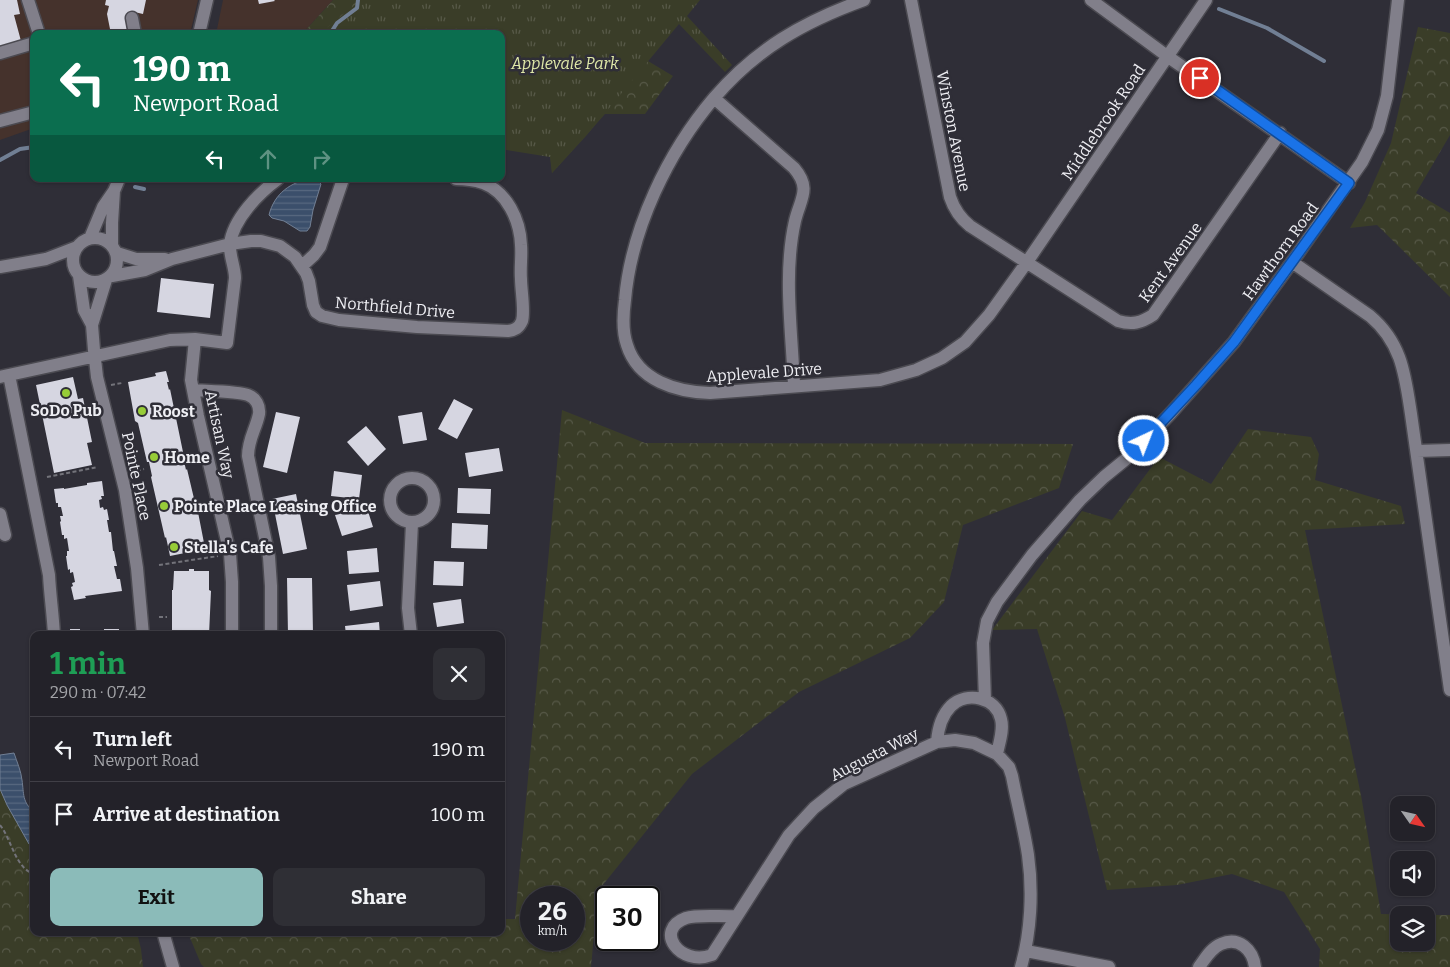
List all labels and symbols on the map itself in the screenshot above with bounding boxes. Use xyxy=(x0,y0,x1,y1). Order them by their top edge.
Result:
park label: Applevale Park xyxy=(510,54,619,73)
pin xyxy=(1179,57,1221,99)
street label: Middlebrook Road xyxy=(1058,60,1149,184)
street label: Winston Avenue xyxy=(932,69,975,193)
street label: Hawthorn Road xyxy=(1239,198,1323,304)
street label: Kent Avenue xyxy=(1135,218,1206,306)
street label: Northfield Drive xyxy=(334,293,456,322)
street label: Applevale Drive xyxy=(706,359,823,386)
marker: SoDo Pub xyxy=(60,387,72,399)
street label: Artisan Way xyxy=(201,388,238,481)
place label: SoDo Pub xyxy=(30,401,102,420)
place label: Roost xyxy=(152,402,196,421)
marker: Roost xyxy=(136,405,148,417)
position arrow xyxy=(1117,414,1169,466)
street label: Pointe Place xyxy=(118,430,155,522)
place label: Home xyxy=(164,448,210,467)
marker: Home xyxy=(148,451,160,463)
place label: Pointe Place Leasing Office xyxy=(174,497,377,516)
marker: Pointe Place Leasing Office xyxy=(158,500,170,512)
place label: Stella's Cafe xyxy=(184,538,274,557)
marker: Stella's Cafe xyxy=(168,541,180,553)
street label: Augusta Way xyxy=(827,724,922,785)
north arrow xyxy=(1390,796,1435,841)
speed limit sign: 30 xyxy=(595,886,660,951)

